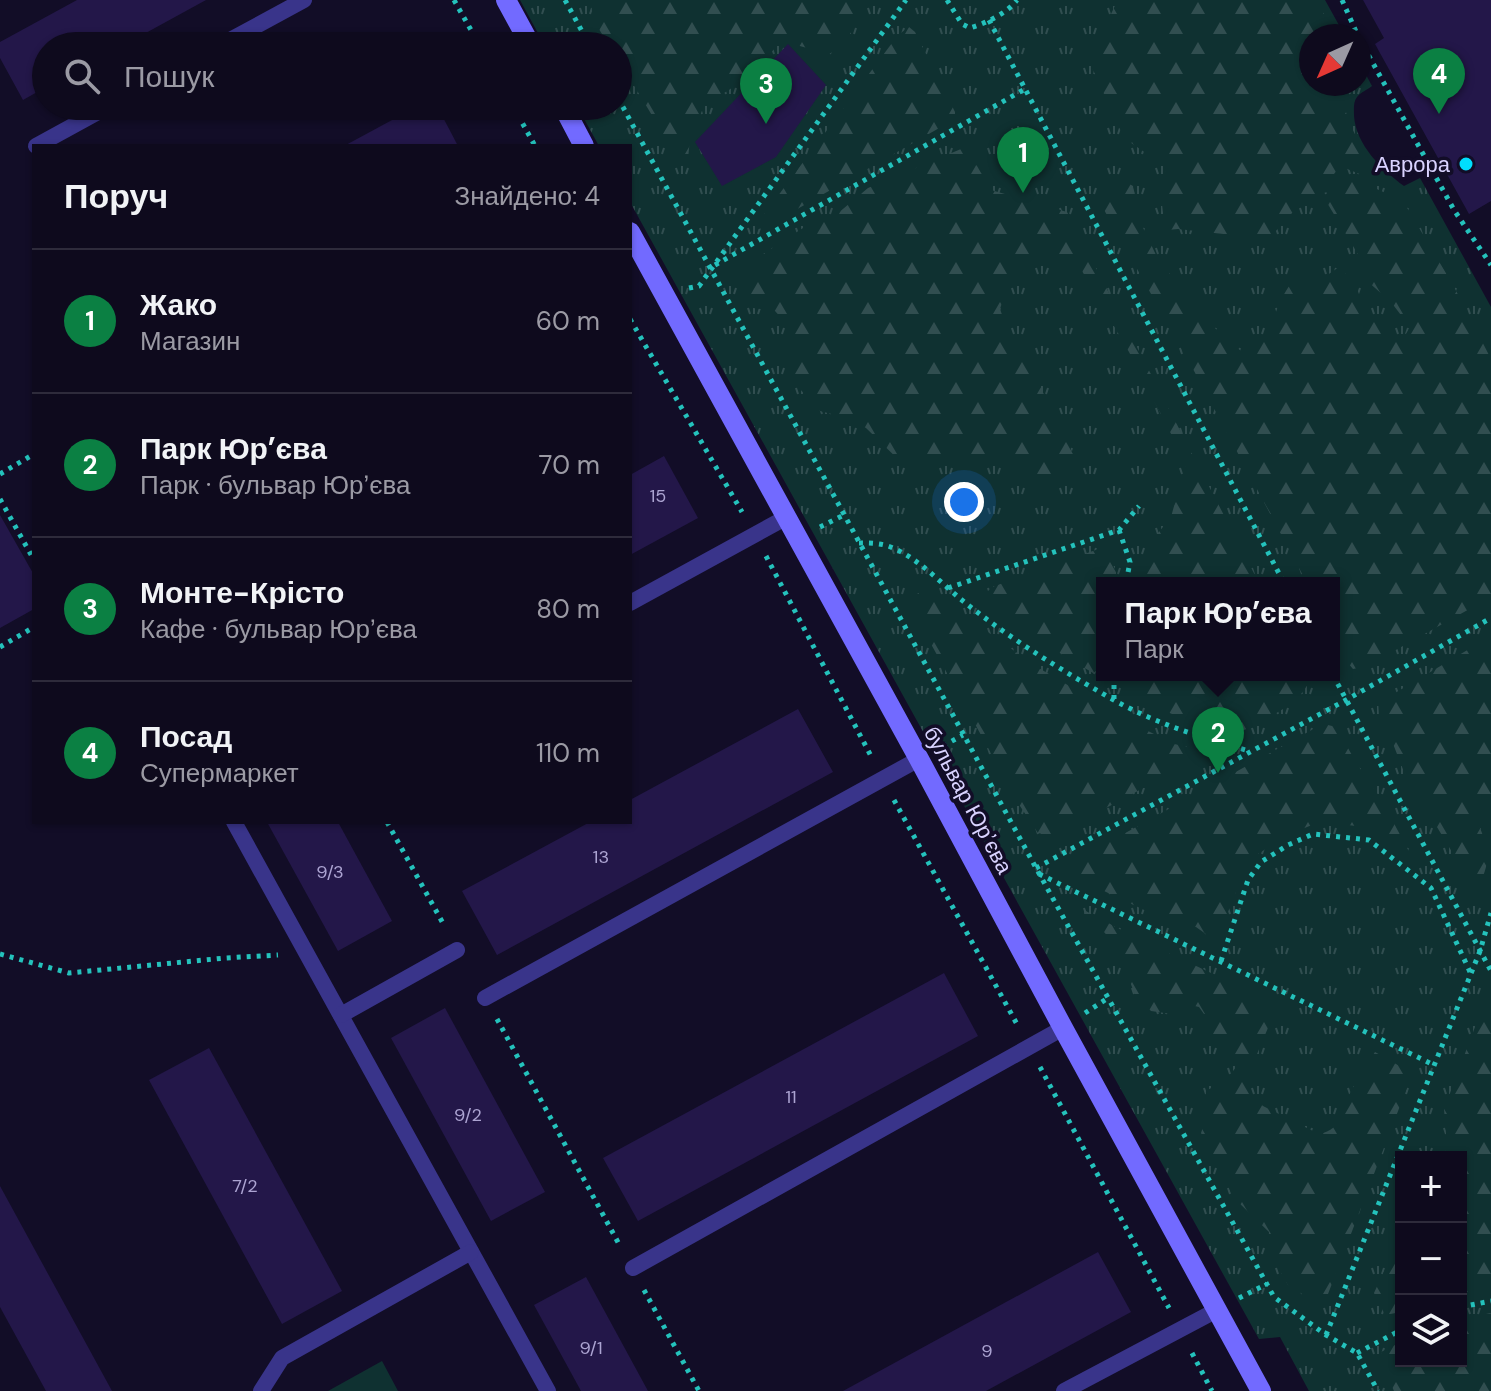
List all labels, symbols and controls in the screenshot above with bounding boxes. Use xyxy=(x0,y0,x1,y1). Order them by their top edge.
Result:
north arrow xyxy=(1299,24,1371,96)
search box xyxy=(32,32,632,120)
pin: 4 xyxy=(1413,48,1465,114)
icon: search xyxy=(60,54,104,98)
text: Пошук xyxy=(124,57,214,96)
pin: 3 xyxy=(740,58,792,124)
pin: 1 xyxy=(997,127,1049,193)
place label: Аврора xyxy=(1375,150,1451,179)
marker: Аврора xyxy=(1457,155,1475,173)
text: Поруч xyxy=(64,174,168,219)
text: Знайдено: 4 xyxy=(455,179,600,213)
text: Жако xyxy=(140,285,217,324)
text: 1 xyxy=(85,304,95,338)
text: 60 m xyxy=(536,304,600,338)
text: Магазин xyxy=(140,324,240,358)
text: Парк Юр’єва xyxy=(140,429,327,468)
text: 2 xyxy=(82,448,98,482)
text: 70 m xyxy=(539,448,600,482)
text: Парк · бульвар Юрʼєва xyxy=(140,468,411,502)
your location xyxy=(944,482,984,522)
house number: 15 xyxy=(650,484,666,508)
text: Монте-Крісто xyxy=(140,573,344,612)
popup xyxy=(1096,577,1340,681)
text: 3 xyxy=(82,592,98,626)
text: 80 m xyxy=(536,592,600,626)
text: Парк Юр’єва xyxy=(1125,593,1311,632)
text: Кафе · бульвар Юрʼєва xyxy=(140,612,417,646)
text: Парк xyxy=(1125,632,1184,666)
pin: 2 xyxy=(1192,707,1244,773)
text: Посад xyxy=(140,717,232,756)
street label: бульвар Юрʼєва xyxy=(917,721,1019,879)
text: 4 xyxy=(82,736,98,770)
text: 110 m xyxy=(536,736,600,770)
text: Супермаркет xyxy=(140,756,299,790)
house number: 13 xyxy=(593,845,609,869)
house number: 9/3 xyxy=(316,860,344,884)
house number: 11 xyxy=(785,1085,797,1109)
house number: 9/2 xyxy=(454,1103,482,1127)
map controls xyxy=(1395,1151,1467,1367)
button: + xyxy=(1395,1151,1467,1223)
house number: 7/2 xyxy=(232,1174,258,1198)
button: − xyxy=(1395,1223,1467,1295)
button: layers xyxy=(1395,1295,1467,1367)
house number: 9/1 xyxy=(579,1336,603,1360)
house number: 9 xyxy=(981,1339,993,1363)

